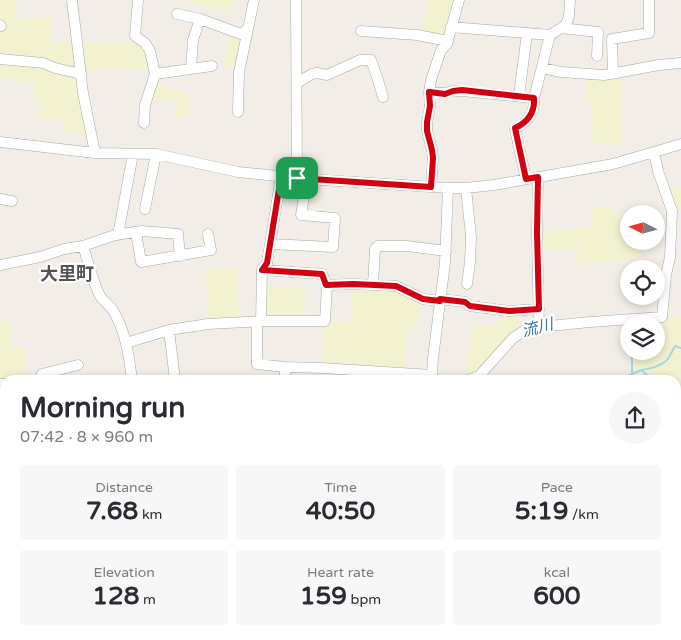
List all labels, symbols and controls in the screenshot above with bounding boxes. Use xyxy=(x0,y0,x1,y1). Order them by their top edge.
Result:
pin xyxy=(276,157,318,199)
icon: arrive xyxy=(283,164,311,192)
north arrow xyxy=(620,205,665,250)
map controls xyxy=(620,205,665,360)
button: locate xyxy=(620,260,665,305)
district label: 大里町 xyxy=(40,263,94,285)
water label: 流川 xyxy=(519,314,557,342)
button: layers xyxy=(620,315,665,360)
text: Morning run xyxy=(20,391,185,425)
button: share xyxy=(609,392,661,444)
text: 07:42 · 8 × 960 m xyxy=(20,427,153,447)
text: Distance xyxy=(95,479,153,496)
text: Time xyxy=(324,479,357,496)
text: Pace xyxy=(541,479,573,496)
text: 7.68 xyxy=(86,496,138,526)
text: 40:50 xyxy=(306,496,375,526)
text: 5:19 xyxy=(515,496,568,526)
text: km xyxy=(138,506,162,523)
text: /km xyxy=(568,506,599,523)
text: Elevation xyxy=(94,564,155,581)
text: Heart rate xyxy=(307,564,374,581)
text: kcal xyxy=(544,564,570,581)
text: 128 xyxy=(92,581,139,611)
text: 159 xyxy=(300,581,347,611)
text: 600 xyxy=(533,581,580,611)
text: m xyxy=(139,591,156,608)
text: bpm xyxy=(347,591,381,608)

